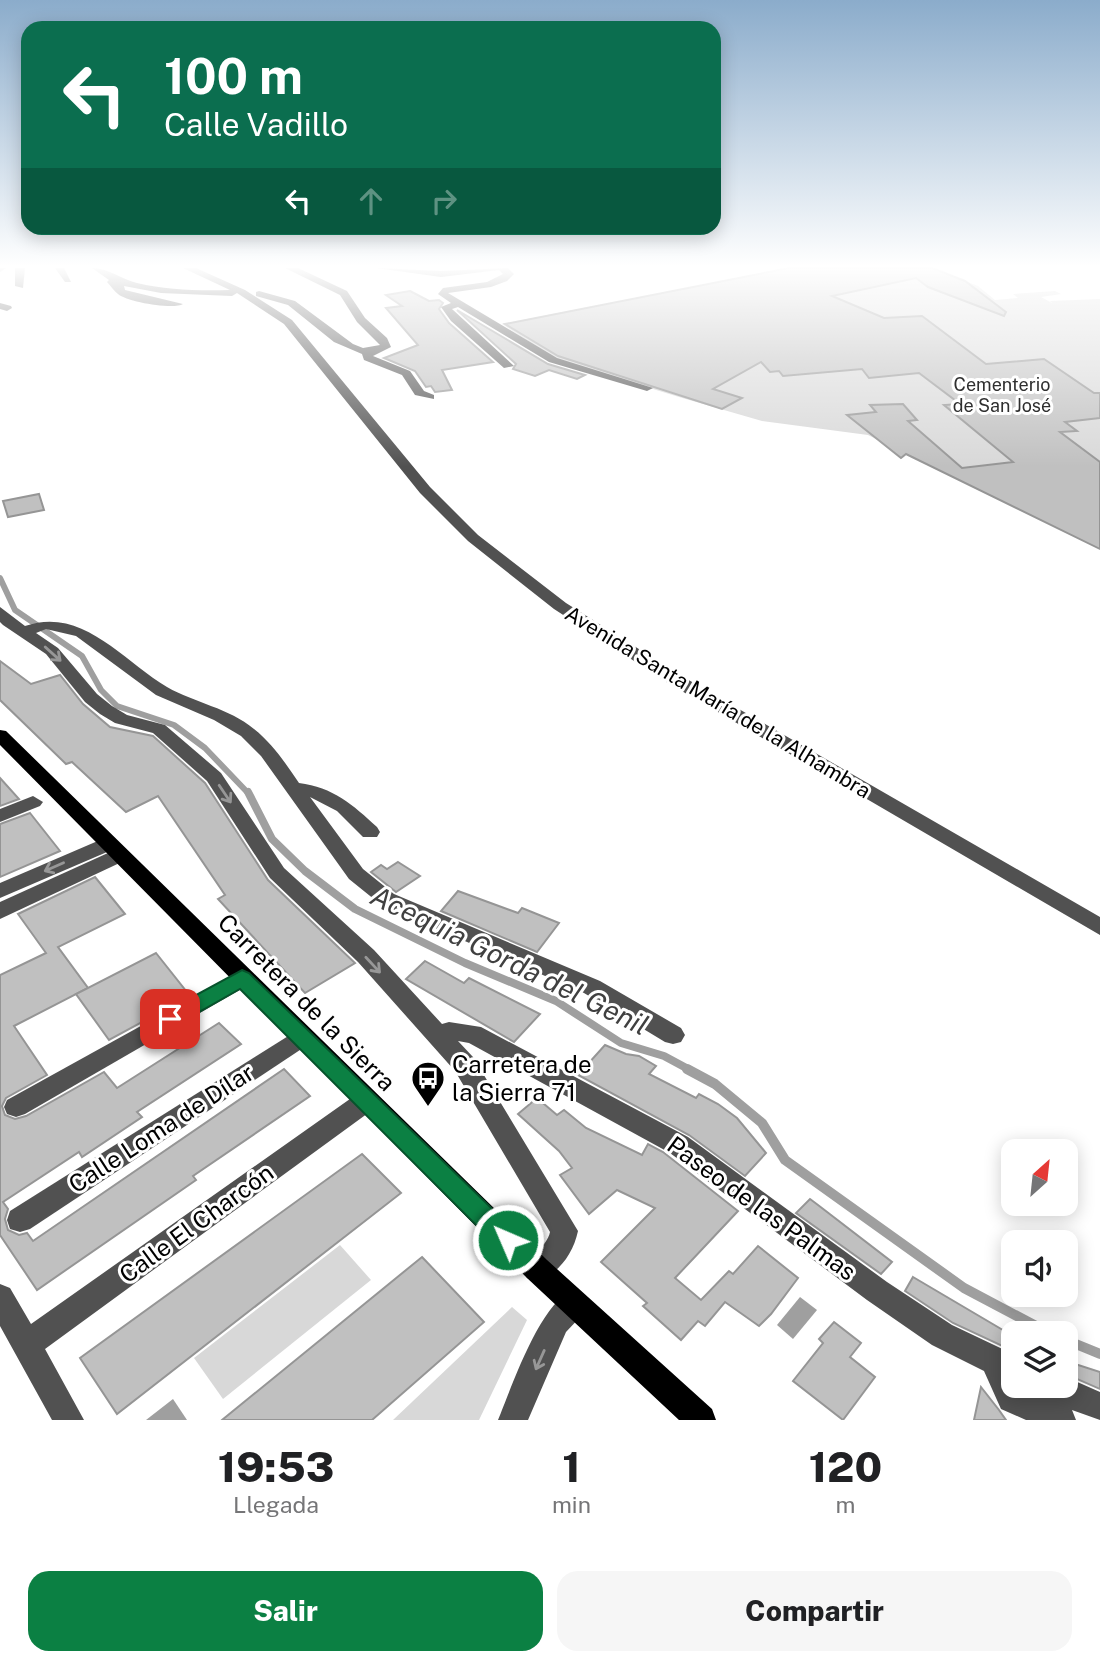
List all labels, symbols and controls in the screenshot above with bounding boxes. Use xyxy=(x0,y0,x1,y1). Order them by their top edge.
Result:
text: 100 m xyxy=(164,47,303,105)
icon: left xyxy=(49,49,140,140)
text: Calle Vadillo xyxy=(164,106,348,143)
icon: left xyxy=(279,182,317,220)
icon: ahead xyxy=(352,182,390,220)
icon: right xyxy=(425,182,463,220)
park label: Cementerio de San José xyxy=(953,374,1051,416)
street label: Avenida Santa María de la Alhambra xyxy=(561,601,875,803)
one-way arrow xyxy=(44,646,62,662)
one-way arrow xyxy=(218,784,233,803)
one-way arrow xyxy=(44,861,65,874)
water label: Acequia Gorda del Genil xyxy=(366,878,654,1042)
street label: Carretera de la Sierra xyxy=(213,908,401,1096)
one-way arrow xyxy=(365,956,382,973)
pin xyxy=(140,989,200,1049)
icon: arrive xyxy=(151,1000,189,1038)
place label: Carretera de la Sierra 71 xyxy=(452,1050,592,1106)
street label: Calle Loma de Dílar xyxy=(63,1058,259,1198)
bus stop icon: Carretera de la Sierra 71 xyxy=(409,1059,447,1108)
street label: Paseo de las Palmas xyxy=(662,1130,862,1286)
north arrow xyxy=(1001,1139,1078,1216)
map controls xyxy=(1001,1139,1078,1398)
street label: Calle El Charcón xyxy=(114,1158,278,1288)
position arrow xyxy=(471,1203,545,1277)
button: sound xyxy=(1001,1230,1078,1307)
button: layers xyxy=(1001,1321,1078,1398)
one-way arrow xyxy=(533,1349,546,1370)
text: 19:53 xyxy=(218,1442,334,1491)
text: 1 xyxy=(562,1442,581,1491)
text: 120 xyxy=(809,1442,882,1491)
text: Llegada xyxy=(233,1491,319,1518)
text: min xyxy=(552,1491,591,1518)
text: m xyxy=(836,1491,855,1518)
button: Salir xyxy=(28,1571,543,1651)
button: Compartir xyxy=(557,1571,1072,1651)

